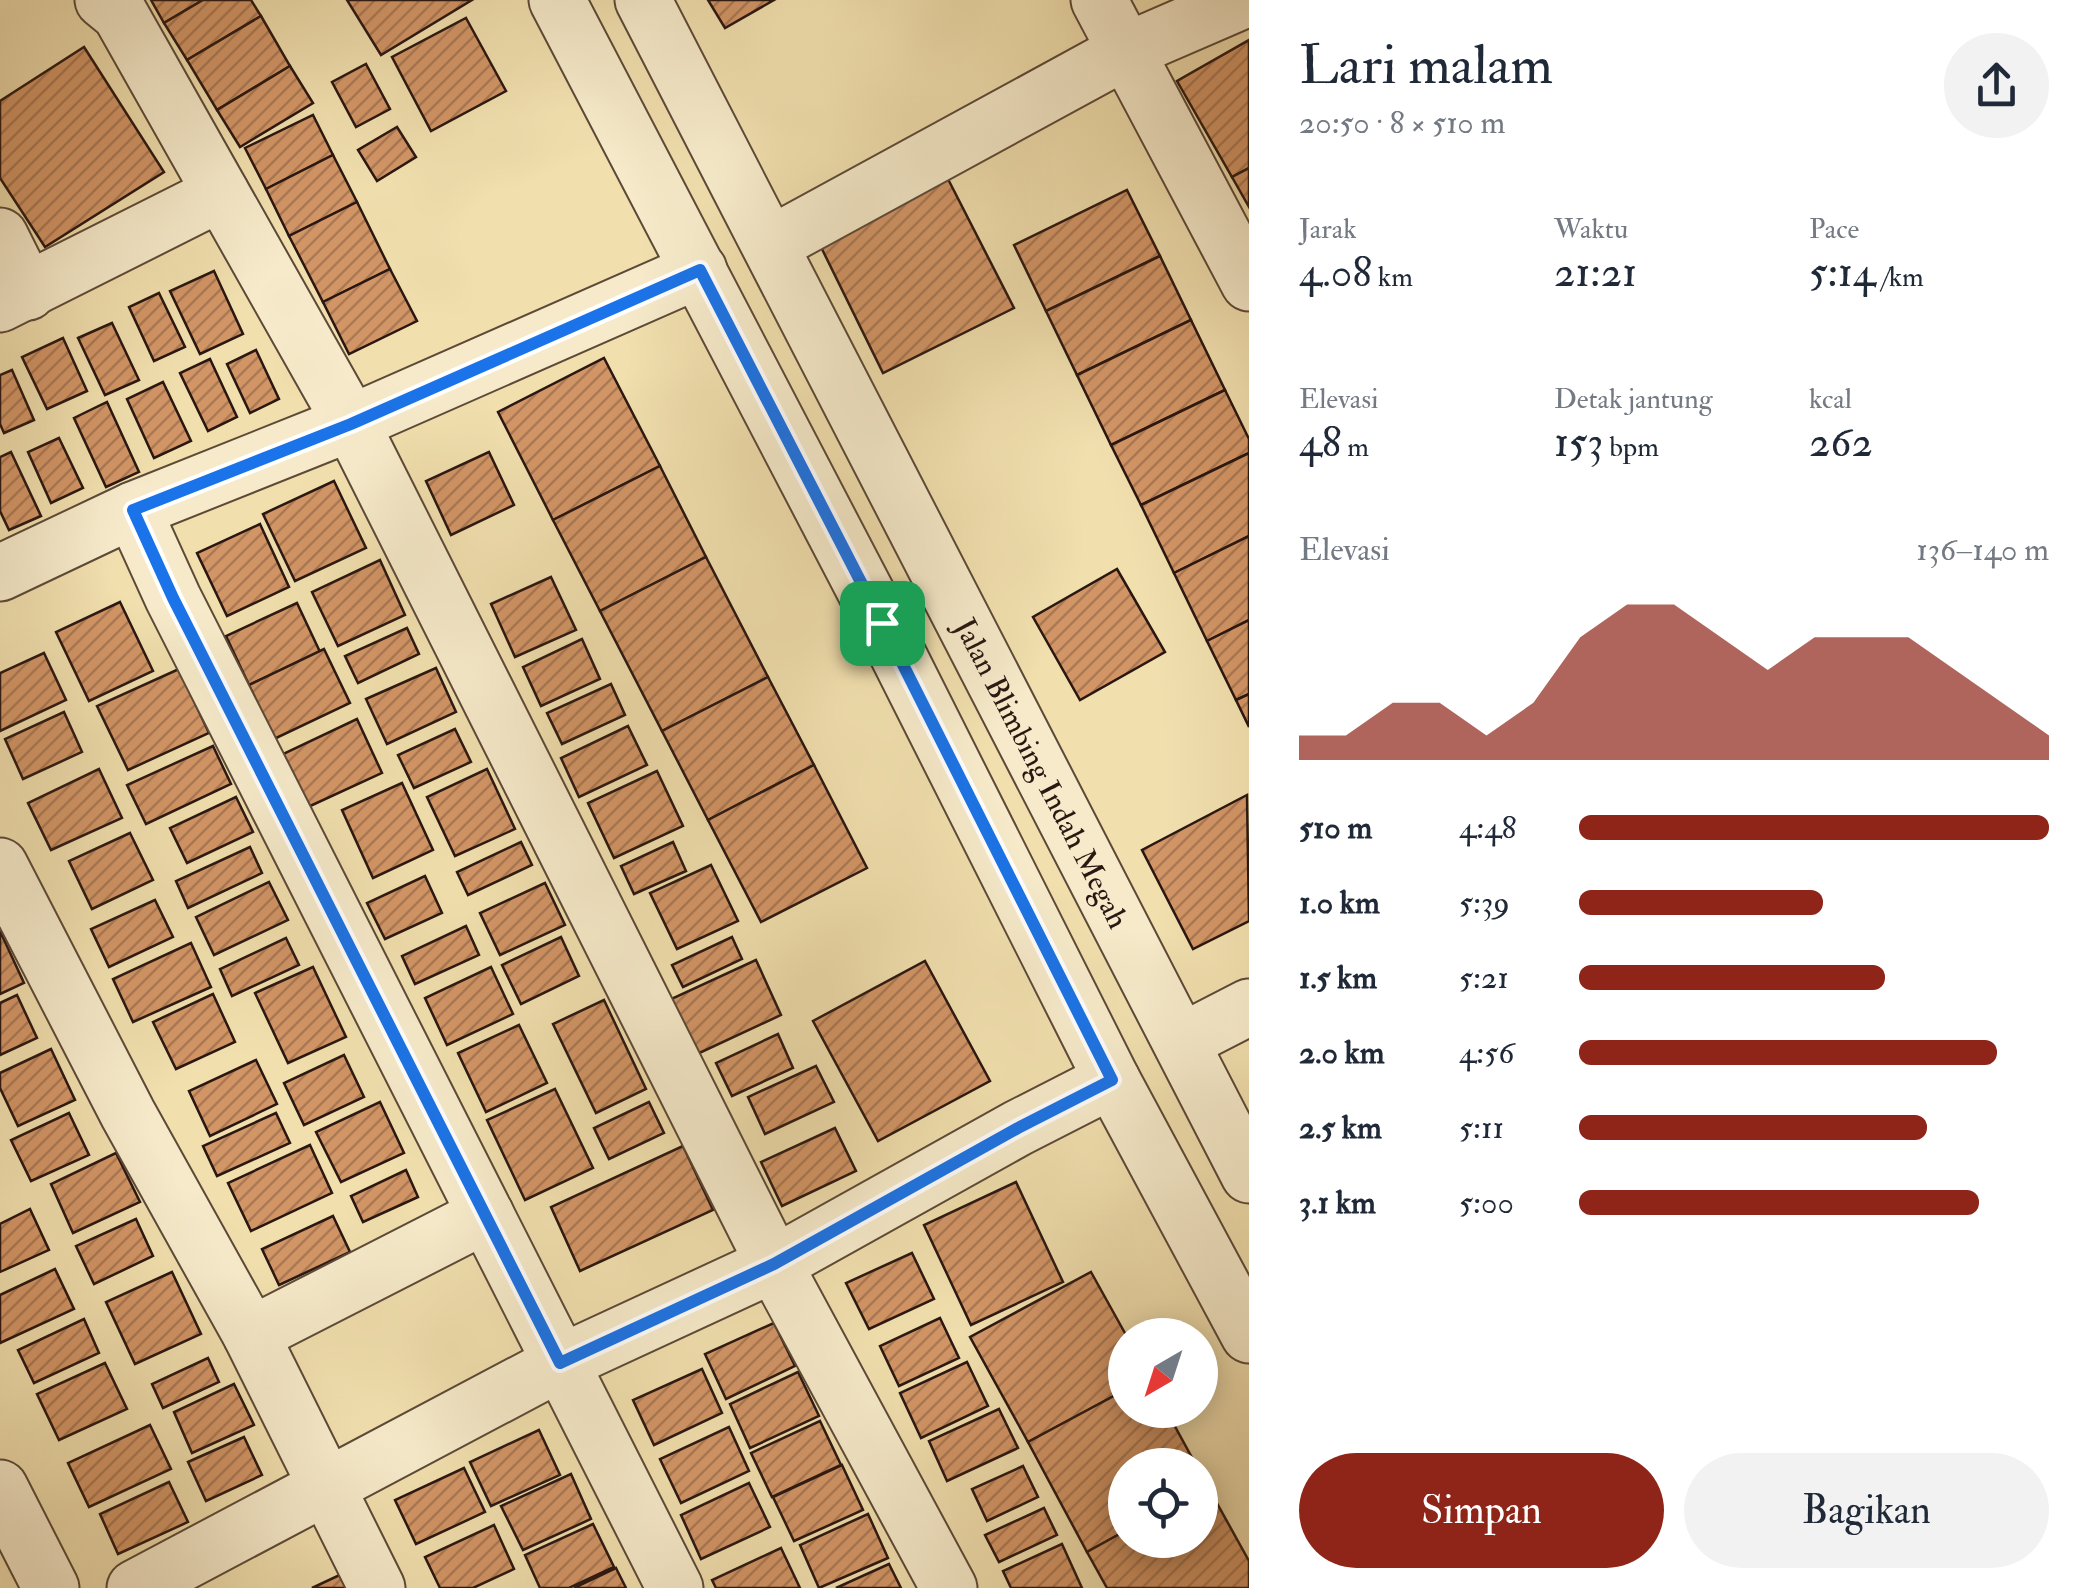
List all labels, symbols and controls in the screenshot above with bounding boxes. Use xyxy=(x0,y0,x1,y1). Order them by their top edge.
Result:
text: Lari malam xyxy=(1299,31,1553,100)
button: share xyxy=(1944,33,2049,138)
text: 20:50 · 8 × 510 m xyxy=(1299,103,1505,143)
text: Jarak xyxy=(1299,212,1357,247)
text: Waktu xyxy=(1554,212,1628,247)
text: Pace xyxy=(1809,212,1859,247)
text: 4.08 xyxy=(1299,247,1372,299)
text: 21:21 xyxy=(1554,247,1637,299)
text: 5:14 xyxy=(1809,247,1876,299)
text: km xyxy=(1372,260,1413,295)
text: /km xyxy=(1876,260,1924,295)
text: Elevasi xyxy=(1299,382,1378,417)
text: Detak jantung xyxy=(1554,382,1712,417)
text: kcal xyxy=(1809,382,1852,417)
text: 48 xyxy=(1299,417,1341,469)
text: 153 xyxy=(1554,417,1603,469)
text: 262 xyxy=(1809,417,1873,469)
text: m xyxy=(1341,430,1369,465)
text: bpm xyxy=(1603,430,1659,465)
text: Elevasi xyxy=(1299,530,1390,570)
text: 136–140 m xyxy=(1916,530,2049,570)
pin xyxy=(840,581,925,666)
icon: arrive xyxy=(855,596,910,651)
street label: Jalan Blimbing Indah Megah xyxy=(946,611,1137,935)
text: 510 m xyxy=(1299,808,1372,848)
text: 4:48 xyxy=(1459,808,1516,848)
text: 1.0 km xyxy=(1299,883,1380,923)
text: 5:39 xyxy=(1459,883,1510,923)
text: 1.5 km xyxy=(1299,958,1377,998)
text: 5:21 xyxy=(1459,958,1509,998)
text: 2.0 km xyxy=(1299,1033,1385,1073)
text: 4:56 xyxy=(1459,1033,1514,1073)
text: 2.5 km xyxy=(1299,1108,1382,1148)
text: 5:11 xyxy=(1459,1108,1504,1148)
text: 3.1 km xyxy=(1299,1183,1376,1223)
text: 5:00 xyxy=(1459,1183,1514,1223)
north arrow xyxy=(1108,1318,1218,1428)
map controls xyxy=(1108,1318,1218,1558)
button: locate xyxy=(1108,1448,1218,1558)
button: Simpan xyxy=(1299,1453,1664,1568)
button: Bagikan xyxy=(1684,1453,2049,1568)

